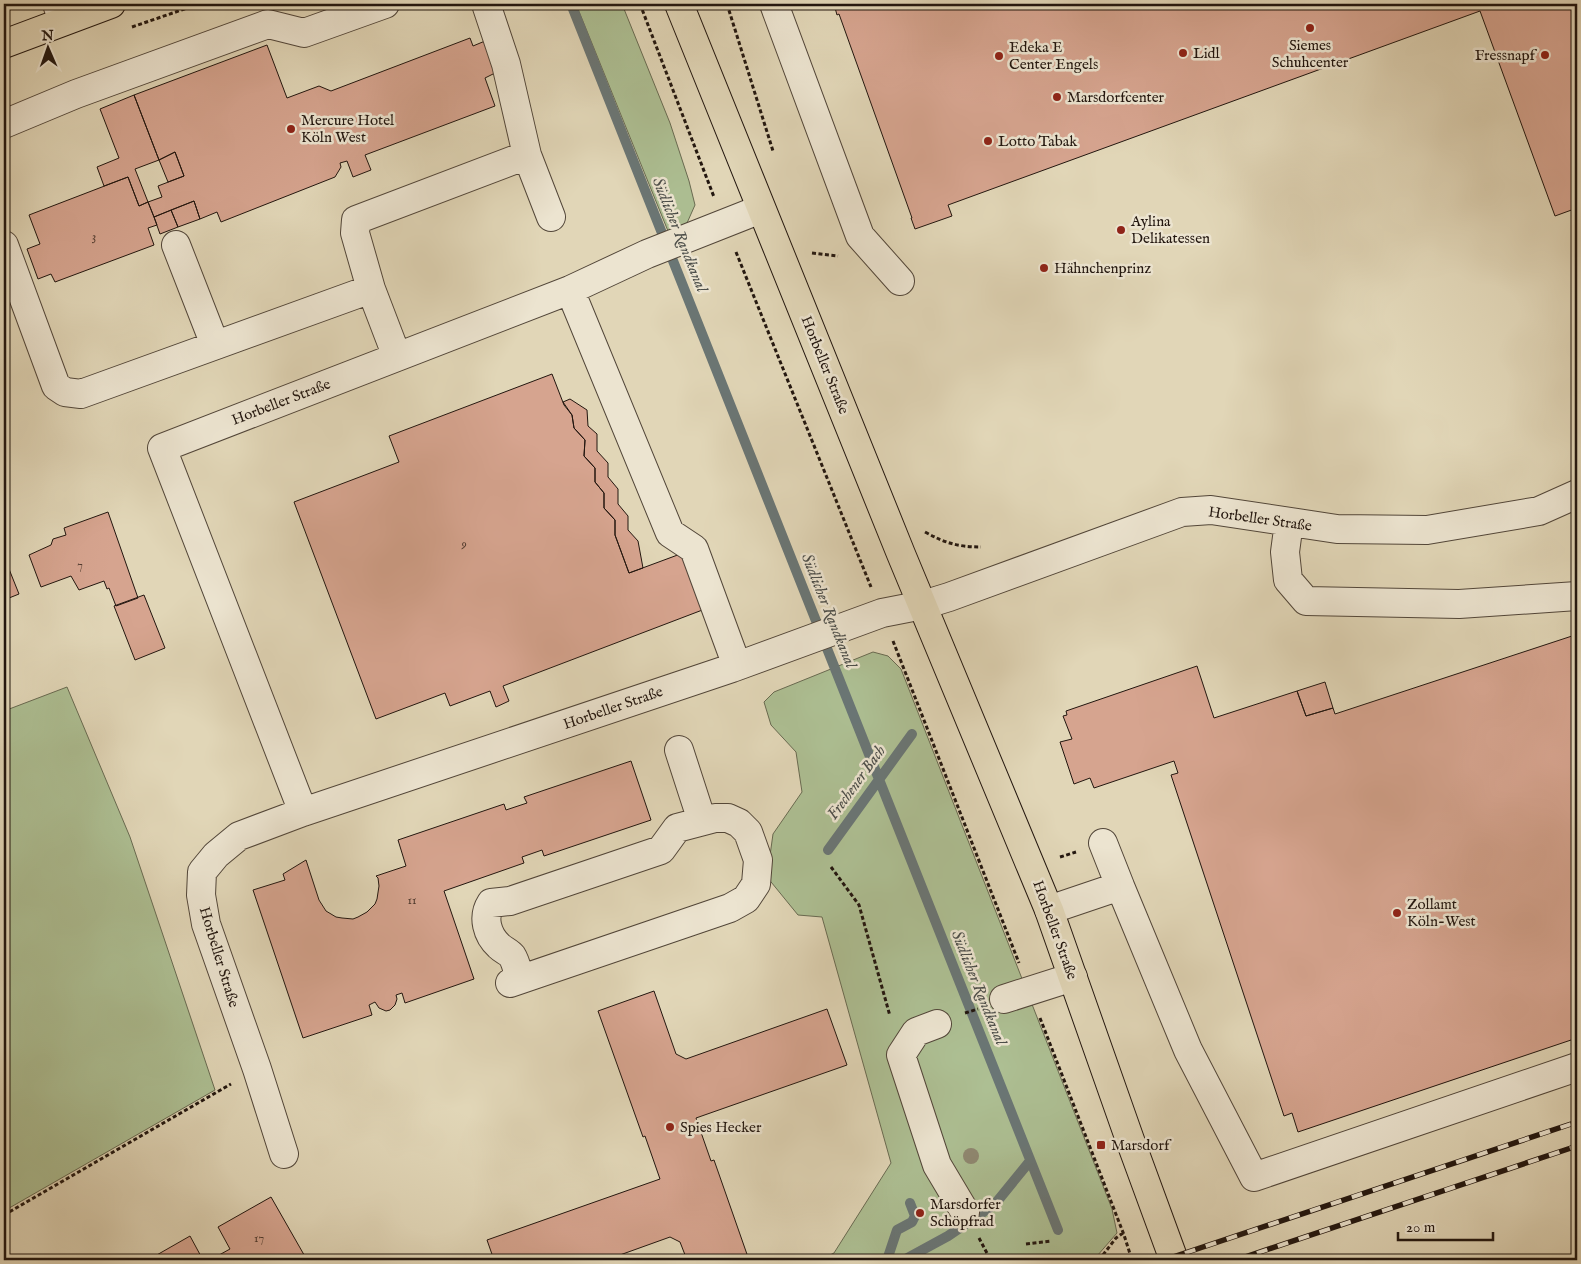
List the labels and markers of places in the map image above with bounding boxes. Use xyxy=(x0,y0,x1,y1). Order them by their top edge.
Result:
marker: Siemes Schuhcenter xyxy=(1304,22,1316,34)
place label: Siemes Schuhcenter xyxy=(1272,36,1349,72)
place label: Edeka E Center Engels xyxy=(1009,38,1098,74)
place label: Lidl xyxy=(1193,44,1221,63)
place label: Fressnapf xyxy=(1475,46,1538,65)
marker: Lidl xyxy=(1177,47,1189,59)
marker: Fressnapf xyxy=(1539,49,1551,61)
marker: Edeka E Center Engels xyxy=(993,50,1005,62)
place label: Marsdorfcenter xyxy=(1067,88,1165,107)
marker: Marsdorfcenter xyxy=(1051,91,1063,103)
place label: Mercure Hotel Köln West xyxy=(301,111,395,147)
marker: Mercure Hotel Köln West xyxy=(285,123,297,135)
place label: Lotto Tabak xyxy=(998,132,1078,151)
marker: Lotto Tabak xyxy=(982,135,994,147)
place label: Aylina Delikatessen xyxy=(1130,212,1210,248)
marker: Aylina Delikatessen xyxy=(1115,224,1127,236)
place label: Hähnchenprinz xyxy=(1054,259,1151,278)
marker: Hähnchenprinz xyxy=(1038,262,1050,274)
place label: Zollamt Köln-West xyxy=(1407,895,1476,931)
marker: Zollamt Köln-West xyxy=(1391,907,1403,919)
place label: Spies Hecker xyxy=(680,1118,762,1137)
marker: Spies Hecker xyxy=(664,1121,676,1133)
place label: Marsdorf xyxy=(1111,1136,1172,1155)
marker: Marsdorf xyxy=(1095,1139,1107,1151)
place label: Marsdorfer Schöpfrad xyxy=(930,1195,1001,1231)
marker: Marsdorfer Schöpfrad xyxy=(914,1207,926,1219)

